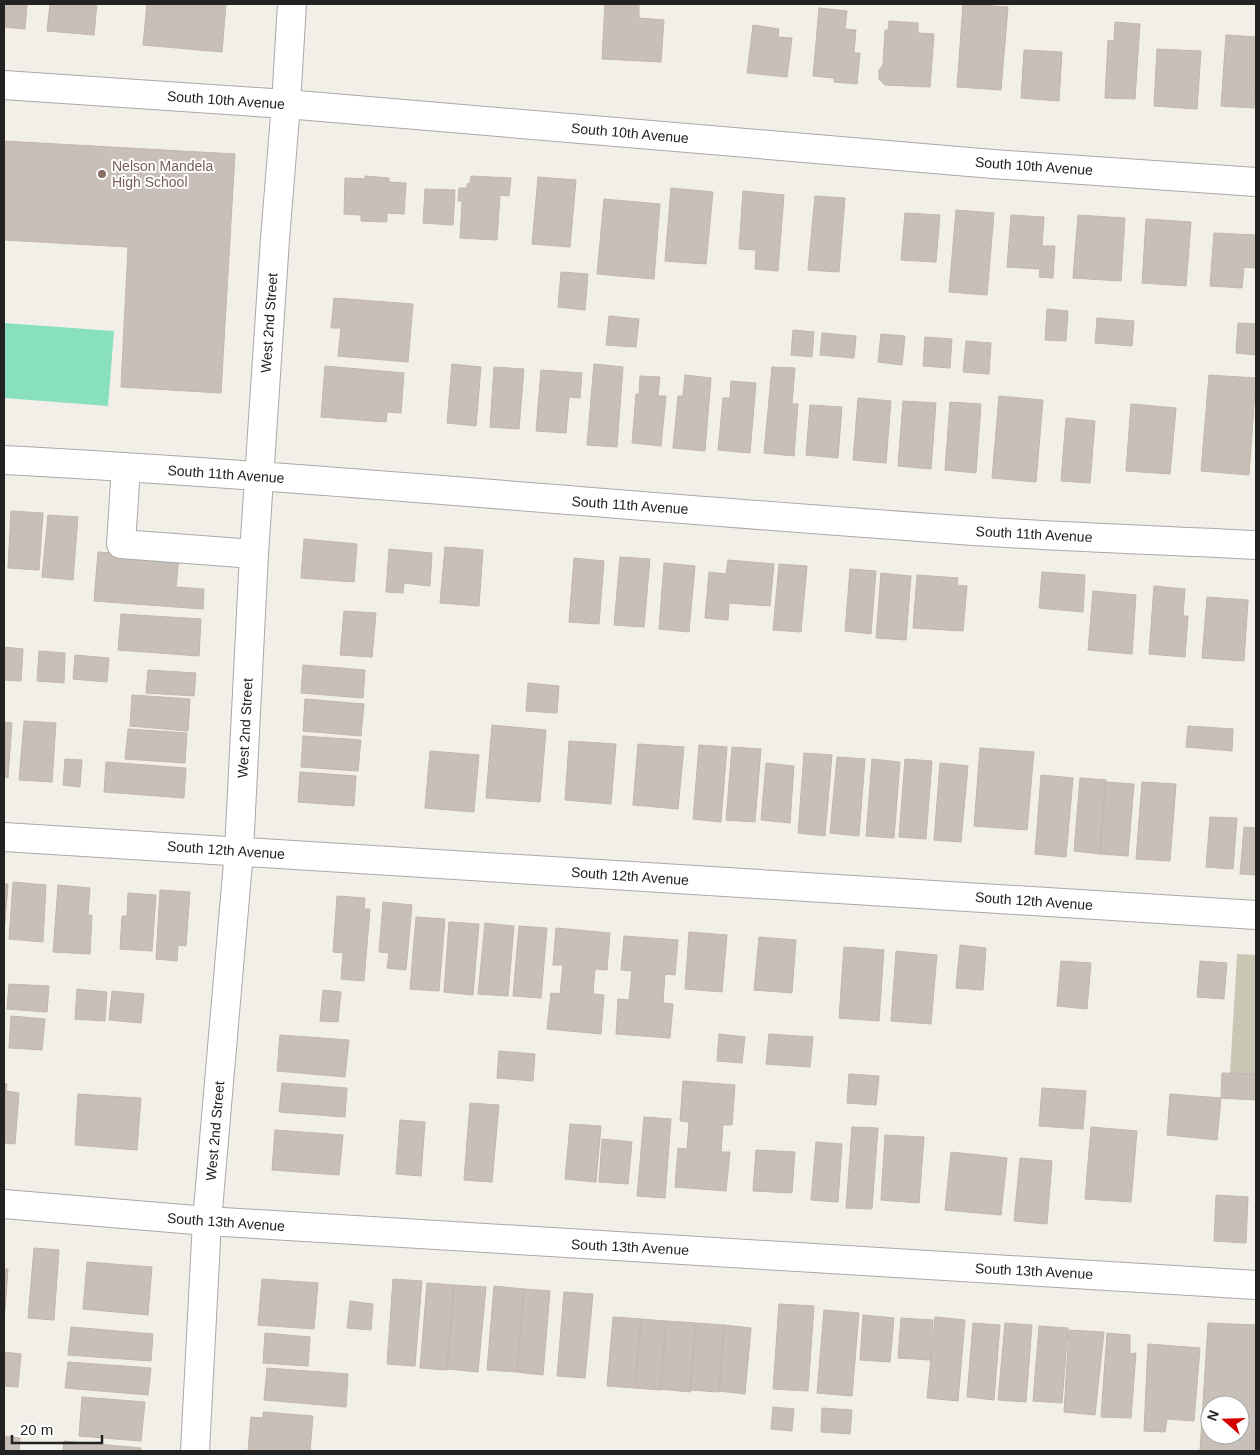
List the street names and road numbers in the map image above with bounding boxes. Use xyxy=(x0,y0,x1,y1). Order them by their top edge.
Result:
street label: South 10th Avenue xyxy=(167,88,286,112)
street label: South 10th Avenue xyxy=(570,120,690,146)
street label: South 10th Avenue xyxy=(975,154,1094,178)
street label: West 2nd Street xyxy=(258,272,280,374)
street label: South 11th Avenue xyxy=(167,462,285,486)
street label: South 11th Avenue xyxy=(571,493,689,517)
street label: South 11th Avenue xyxy=(975,523,1093,545)
street label: West 2nd Street xyxy=(234,677,256,778)
street label: South 12th Avenue xyxy=(167,838,286,862)
street label: South 12th Avenue xyxy=(571,864,690,888)
street label: South 12th Avenue xyxy=(975,889,1094,913)
street label: West 2nd Street xyxy=(203,1080,227,1182)
street label: South 13th Avenue xyxy=(167,1210,286,1234)
street label: South 13th Avenue xyxy=(571,1236,690,1258)
street label: South 13th Avenue xyxy=(975,1260,1094,1282)

